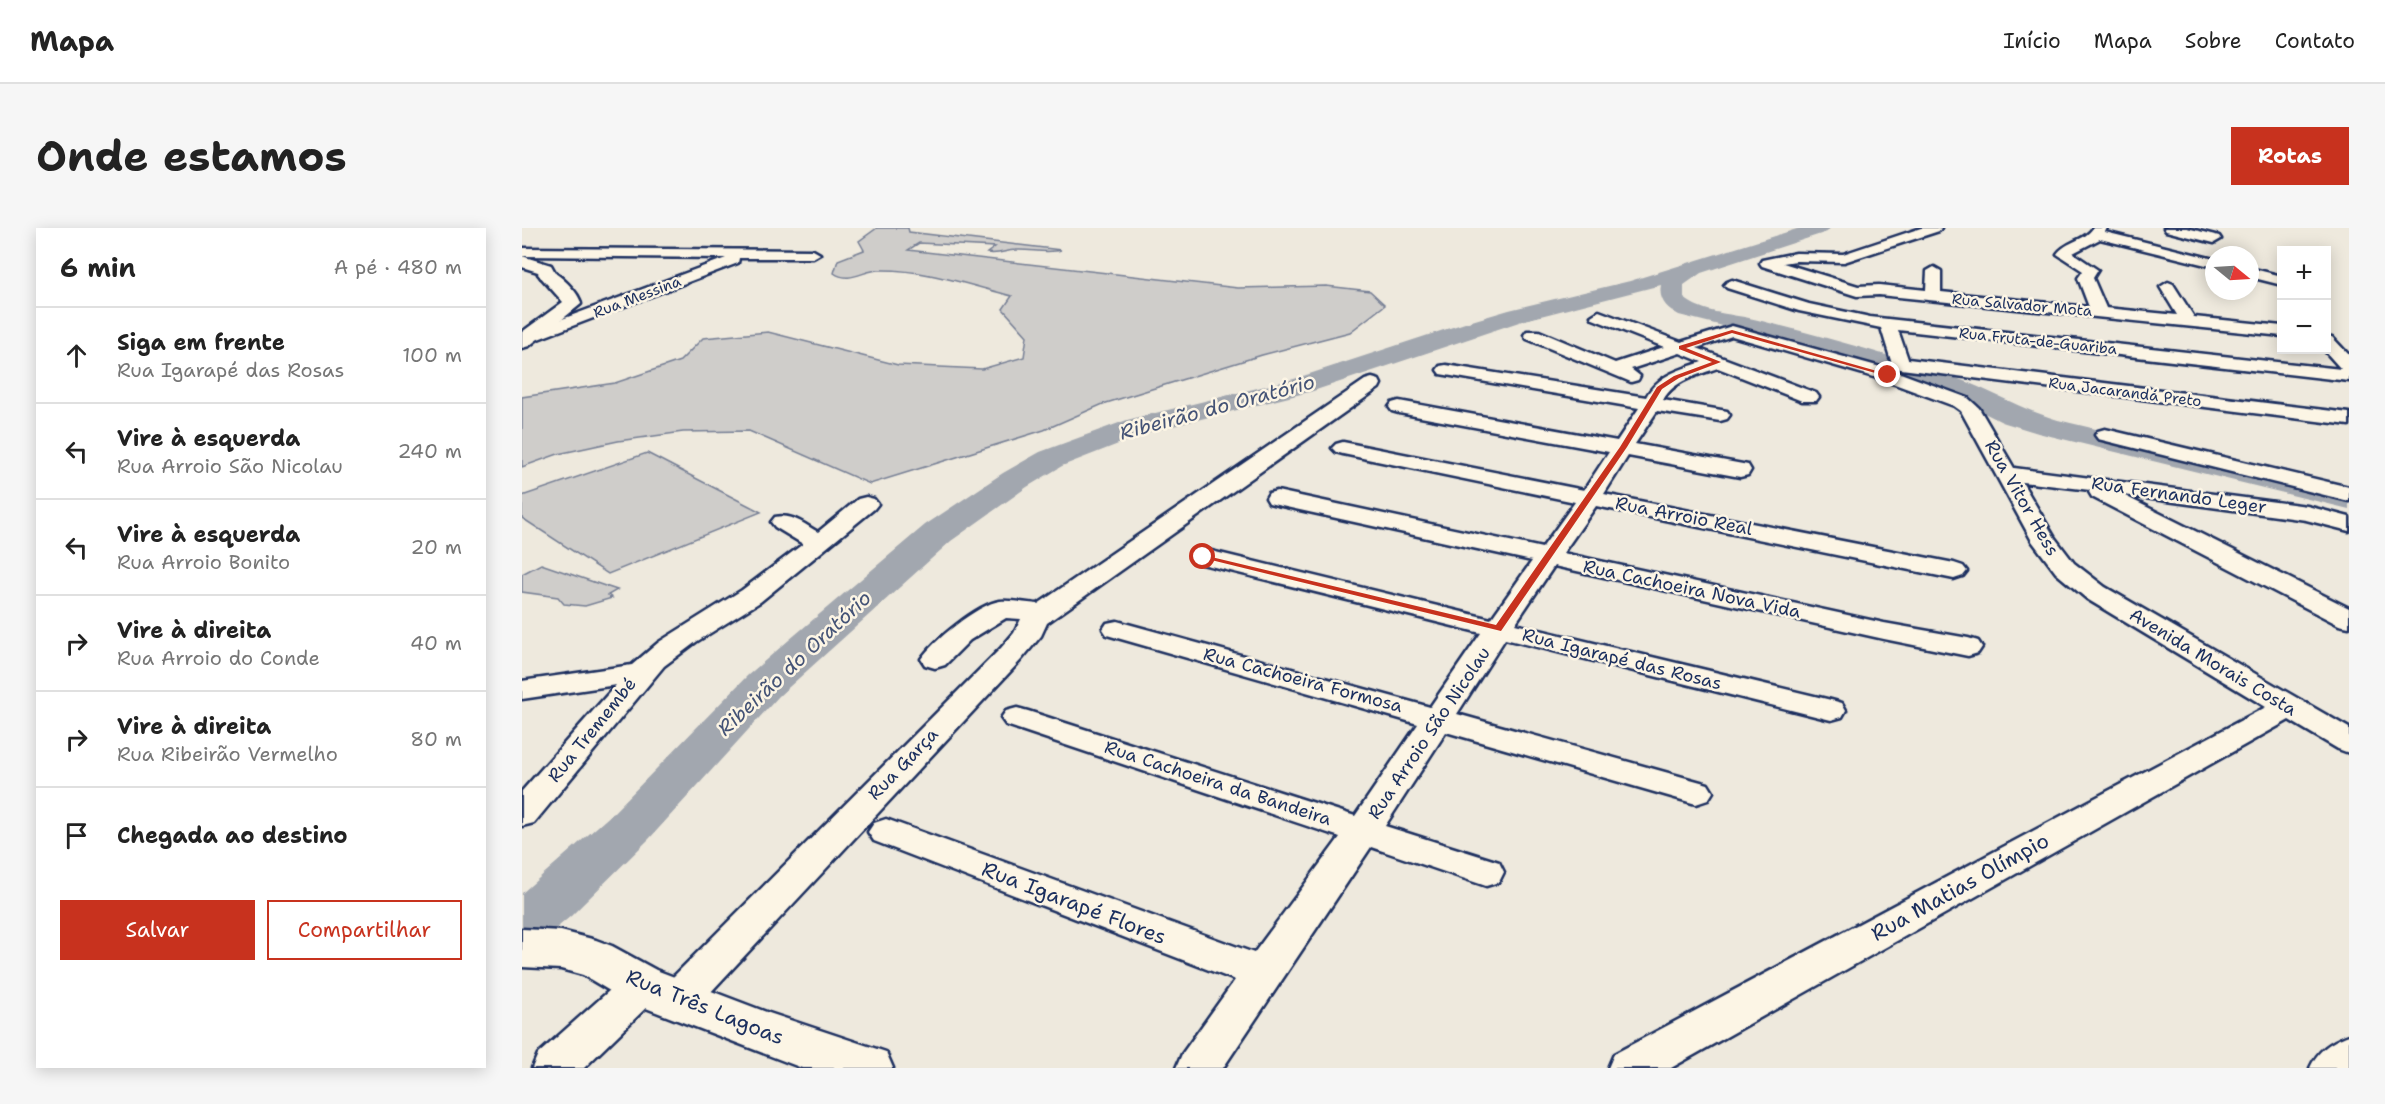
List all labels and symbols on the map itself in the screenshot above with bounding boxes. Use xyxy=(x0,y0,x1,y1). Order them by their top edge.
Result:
north arrow xyxy=(2205,246,2259,300)
street label: Rua Messina xyxy=(590,271,684,323)
street label: Rua Salvador Mota xyxy=(1951,289,2094,321)
street label: Rua Fruta-de-Guariba xyxy=(1958,323,2119,359)
route end xyxy=(1874,361,1900,387)
water label: Ribeirão do Oratório xyxy=(1116,368,1318,446)
street label: Rua Jacarandá Preto xyxy=(2047,373,2203,411)
street label: Rua Vitor Hess xyxy=(1979,436,2065,560)
street label: Rua Fernando Leger xyxy=(2090,471,2268,519)
street label: Rua Arroio Real xyxy=(1613,491,1755,541)
route start xyxy=(1189,543,1215,569)
street label: Rua Cachoeira Nova Vida xyxy=(1581,554,1803,624)
water label: Ribeirão do Oratório xyxy=(712,585,876,741)
street label: Avenida Morais Costa xyxy=(2125,602,2301,722)
street label: Rua Igarapé das Rosas xyxy=(1520,623,1724,695)
street label: Rua Cachoeira Formosa xyxy=(1201,642,1405,718)
street label: Rua Arroio São Nicolau xyxy=(1362,642,1496,824)
street label: Rua Tremembé xyxy=(542,673,642,787)
street label: Rua Garça xyxy=(863,723,943,805)
street label: Rua Cachoeira da Bandeira xyxy=(1102,735,1334,831)
street label: Rua Matias Olímpio xyxy=(1866,826,2054,948)
street label: Rua Igarapé Flores xyxy=(978,855,1170,951)
street label: Rua Três Lagoas xyxy=(622,963,788,1051)

